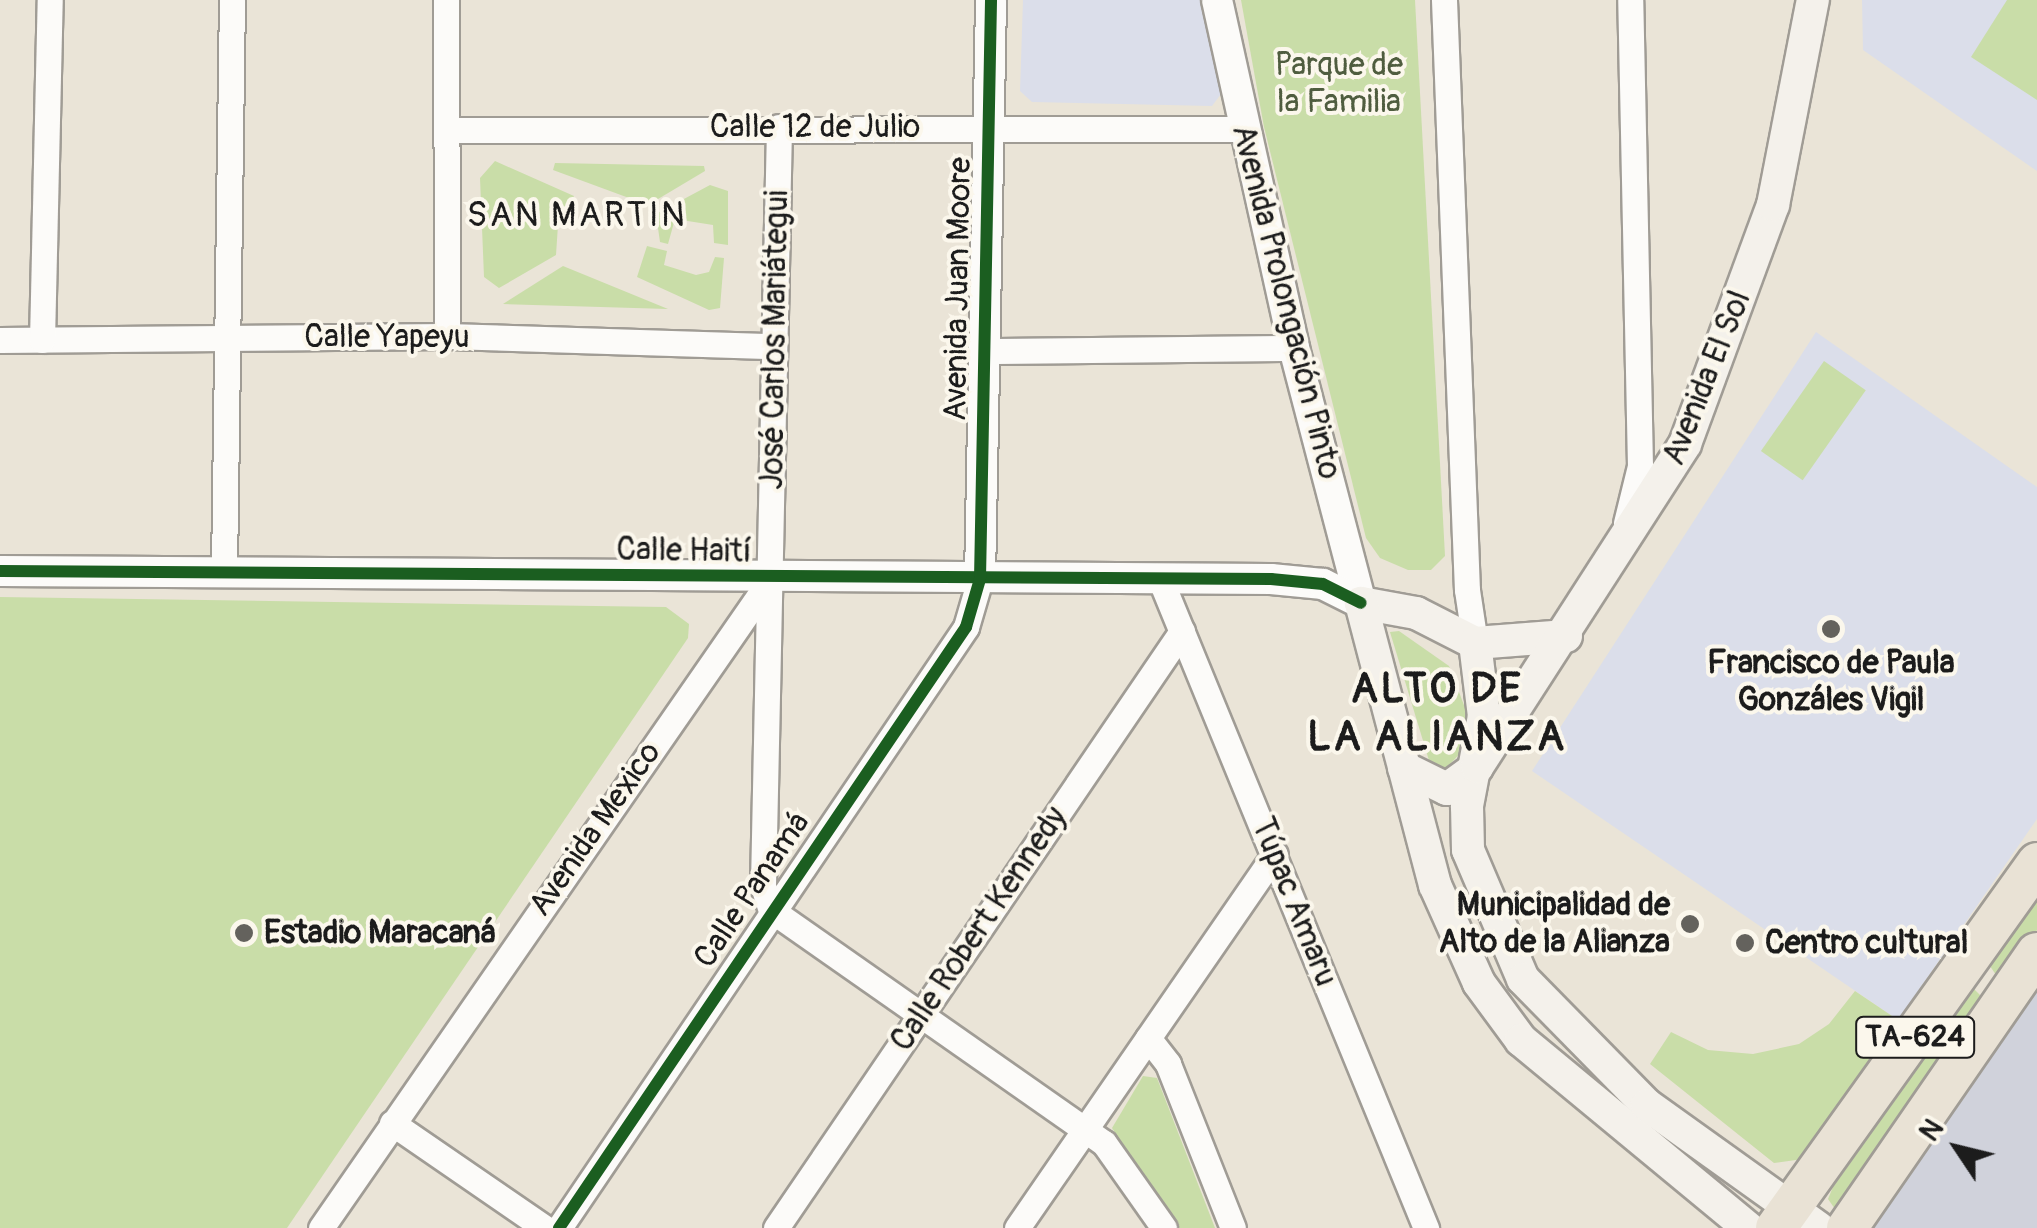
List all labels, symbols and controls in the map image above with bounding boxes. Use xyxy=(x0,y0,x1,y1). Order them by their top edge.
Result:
park label: Parque de la Familia xyxy=(1275,47,1403,122)
street label: Calle 12 de Julio xyxy=(710,108,920,146)
street label: Avenida Prolongación Pinto xyxy=(1223,121,1349,483)
street label: Avenida Juan Moore xyxy=(936,157,980,421)
street label: José Carlos Mariátegui xyxy=(753,190,797,490)
district label: SAN MARTIN xyxy=(467,194,687,236)
street label: Avenida El Sol xyxy=(1655,285,1759,471)
street label: Calle Yapeyu xyxy=(304,318,470,356)
street label: Calle Haití xyxy=(616,531,752,571)
marker: Francisco de Paula Gonzáles Vigil xyxy=(1820,618,1842,640)
place label: Francisco de Paula Gonzáles Vigil xyxy=(1707,645,1955,720)
district label: ALTO DE LA ALIANZA xyxy=(1307,664,1567,762)
street label: Avenida Mexico xyxy=(521,735,669,923)
street label: Calle Robert Kennedy xyxy=(883,799,1075,1059)
street label: Calle Panamá xyxy=(686,805,818,975)
street label: Túpac Amaru xyxy=(1243,812,1345,992)
place label: Municipalidad de Alto de la Alianza xyxy=(1439,887,1670,962)
marker: Municipalidad de Alto de la Alianza xyxy=(1679,913,1701,935)
place label: Estadio Maracaná xyxy=(264,914,496,952)
marker: Estadio Maracaná xyxy=(233,922,255,944)
place label: Centro cultural xyxy=(1765,924,1968,962)
marker: Centro cultural xyxy=(1734,932,1756,954)
road number: TA-624 xyxy=(1855,1012,1975,1062)
north arrow xyxy=(1907,1098,2007,1198)
text: N xyxy=(1912,1113,1952,1148)

